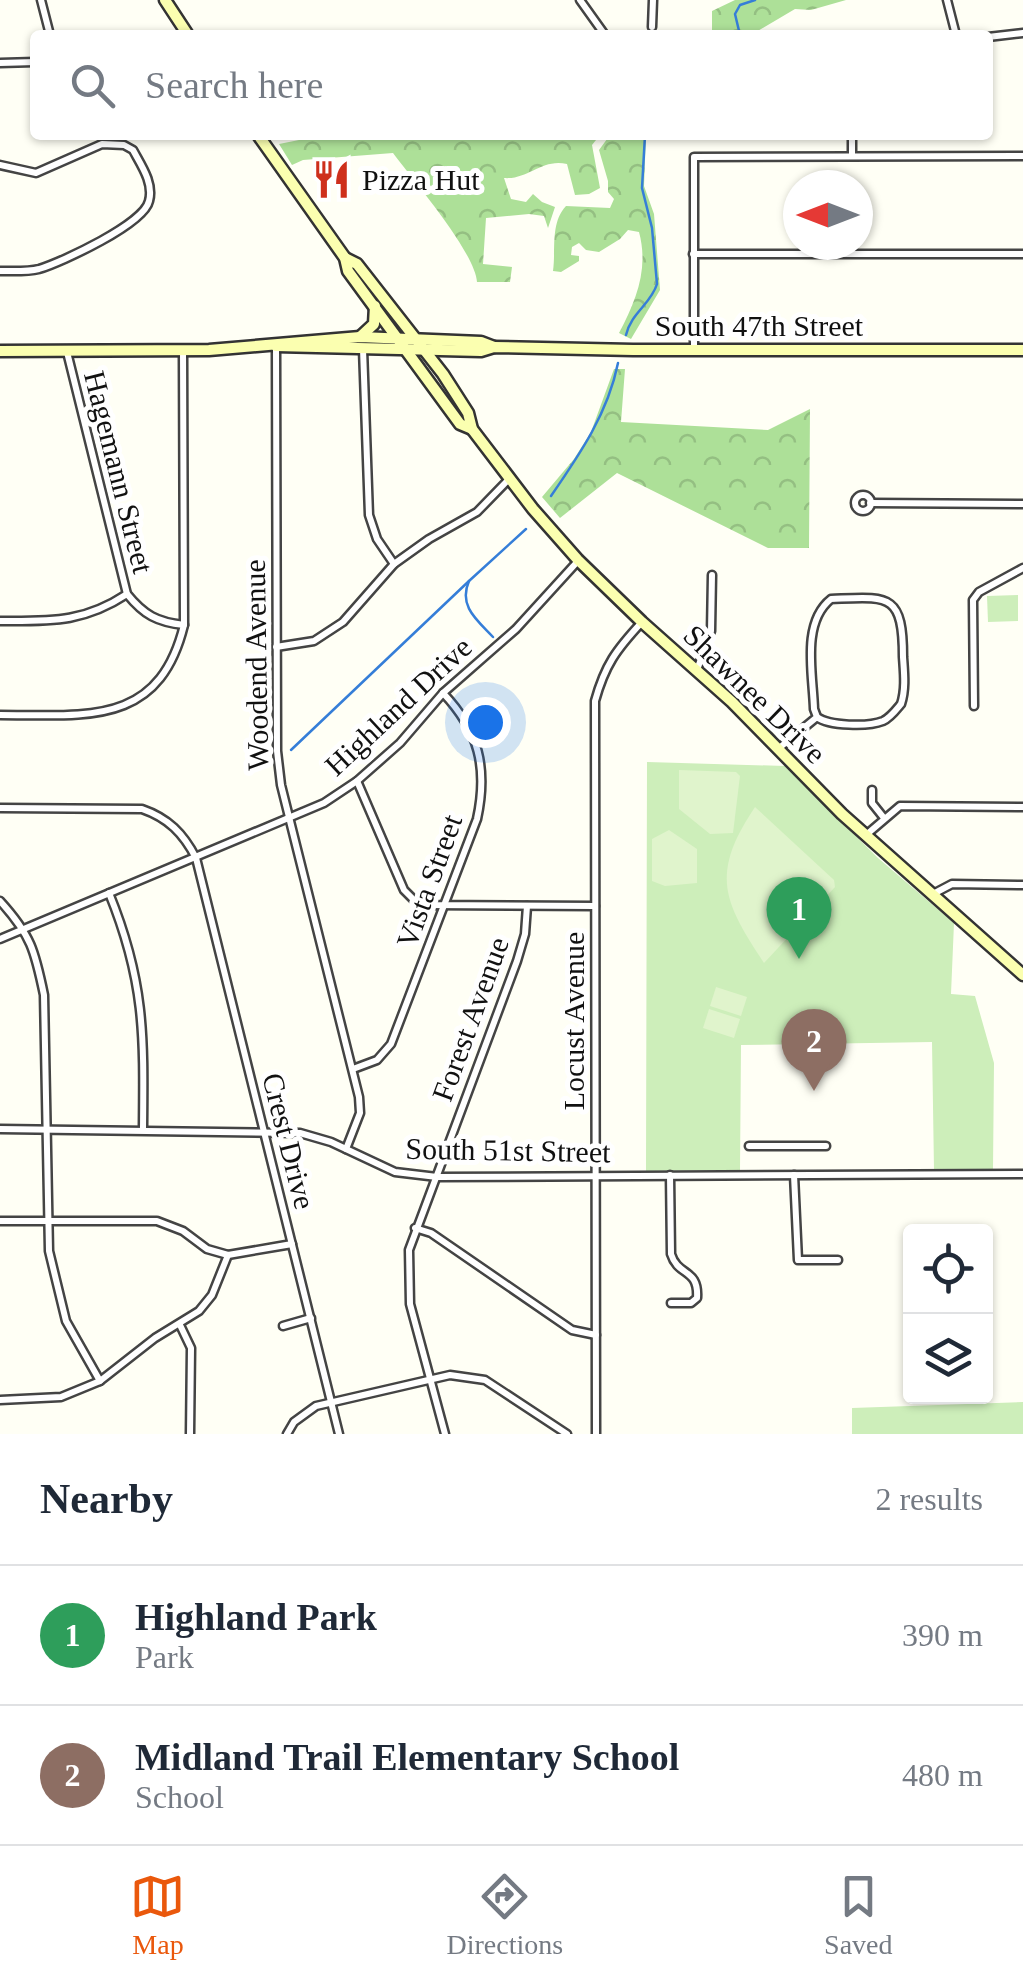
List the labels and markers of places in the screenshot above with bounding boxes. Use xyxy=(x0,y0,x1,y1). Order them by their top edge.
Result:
restaurant icon: Pizza Hut xyxy=(311,158,353,200)
place label: Pizza Hut xyxy=(362,163,480,196)
pin: 1 xyxy=(766,876,832,959)
pin: 2 xyxy=(782,1008,846,1091)

